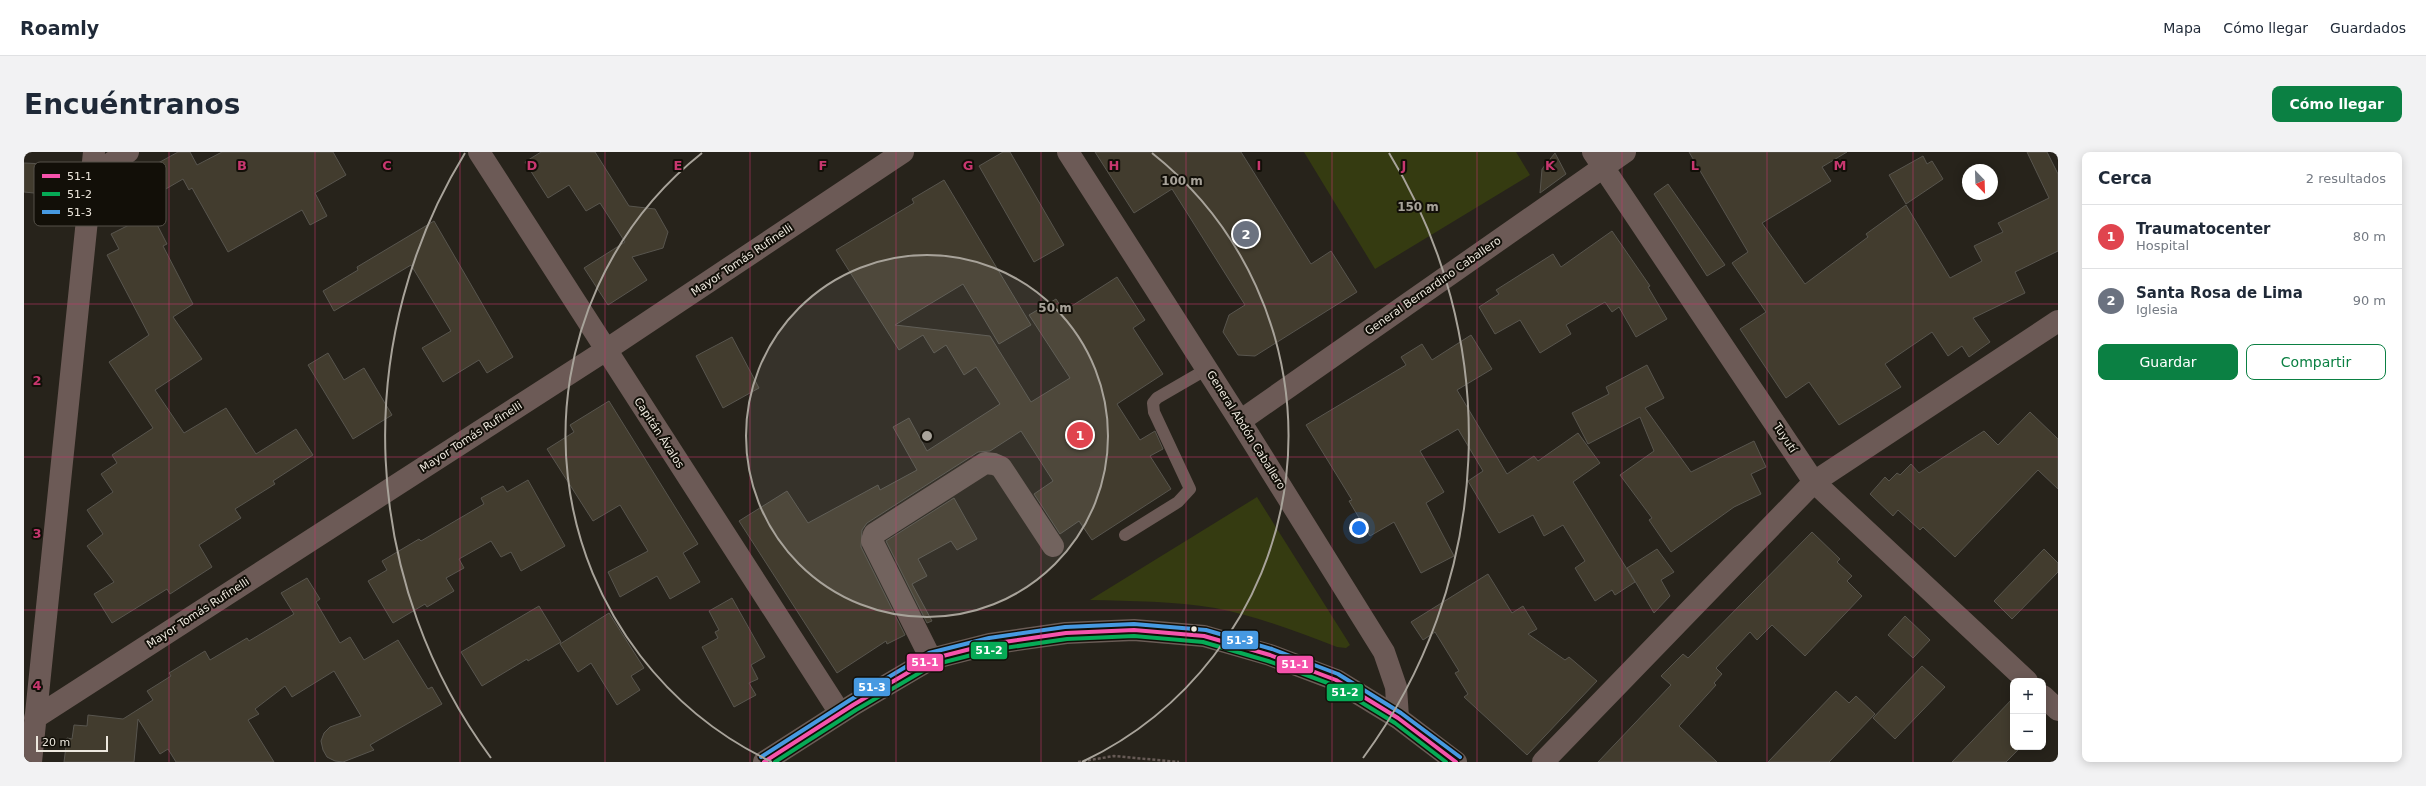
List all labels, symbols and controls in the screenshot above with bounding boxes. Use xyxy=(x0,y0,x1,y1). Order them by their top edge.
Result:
text: Roamly xyxy=(20,17,99,39)
text: Mapa xyxy=(2163,20,2201,36)
text: Cómo llegar xyxy=(2223,20,2308,36)
text: Guardados xyxy=(2330,20,2406,36)
button: Cómo llegar xyxy=(2272,86,2402,122)
text: Encuéntranos xyxy=(24,88,240,121)
text: B xyxy=(237,158,247,173)
text: C xyxy=(382,158,392,173)
text: D xyxy=(527,158,538,173)
text: E xyxy=(674,158,682,173)
text: F xyxy=(819,158,827,173)
text: G xyxy=(963,158,973,173)
text: H xyxy=(1109,158,1119,173)
text: I xyxy=(1257,158,1261,173)
text: J xyxy=(1401,158,1406,173)
text: K xyxy=(1545,158,1556,173)
text: L xyxy=(1691,158,1699,173)
text: M xyxy=(1834,158,1846,173)
legend xyxy=(34,162,166,226)
north arrow xyxy=(1962,164,1998,200)
text: Cerca xyxy=(2098,168,2152,188)
text: 51-1 xyxy=(67,170,92,183)
text: 2 resultados xyxy=(2306,171,2386,186)
text: 100 m xyxy=(1161,174,1203,188)
text: 51-2 xyxy=(67,188,92,201)
text: 150 m xyxy=(1397,200,1439,214)
text: 51-3 xyxy=(67,206,92,219)
pin: 2 xyxy=(1233,219,1259,249)
text: Traumatocenter xyxy=(2136,220,2271,238)
street label: Mayor Tomás Rufinelli xyxy=(689,221,795,299)
text: 1 xyxy=(2106,229,2116,244)
text: 80 m xyxy=(2353,229,2386,244)
street label: General Bernardino Caballero xyxy=(1363,234,1504,338)
text: Hospital xyxy=(2136,238,2189,253)
text: Santa Rosa de Lima xyxy=(2136,284,2303,302)
text: 2 xyxy=(2106,293,2116,308)
text: 90 m xyxy=(2353,293,2386,308)
text: 50 m xyxy=(1038,301,1072,315)
text: Iglesia xyxy=(2136,302,2178,317)
button: Guardar xyxy=(2098,344,2238,380)
button: Compartir xyxy=(2246,344,2386,380)
street label: General Abdón Caballero xyxy=(1204,368,1288,492)
text: 2 xyxy=(32,373,42,388)
street label: Capitán Ávalos xyxy=(631,395,687,471)
street label: Mayor Tomás Rufinelli xyxy=(417,399,525,475)
pin: 1 xyxy=(1067,420,1093,450)
street label: Tuyutí xyxy=(1770,420,1800,456)
centre of rings xyxy=(920,429,934,443)
your location xyxy=(1349,518,1369,538)
text: 3 xyxy=(32,526,42,541)
street label: Mayor Tomás Rufinelli xyxy=(144,575,252,651)
unlabelled marker xyxy=(1189,624,1199,634)
line badge: 51-3 xyxy=(1221,630,1259,650)
text: 51-3 xyxy=(1226,634,1254,647)
line badge: 51-2 xyxy=(970,641,1008,660)
text: 51-2 xyxy=(975,644,1003,657)
line badge: 51-1 xyxy=(906,653,944,672)
line badge: 51-1 xyxy=(1276,655,1314,674)
text: 51-1 xyxy=(911,656,939,669)
text: 51-1 xyxy=(1281,658,1309,671)
line badge: 51-3 xyxy=(853,677,891,697)
text: 4 xyxy=(32,678,42,693)
map controls xyxy=(2010,678,2046,750)
button: + xyxy=(2010,678,2046,714)
text: 51-3 xyxy=(858,681,886,694)
line badge: 51-2 xyxy=(1326,683,1364,702)
text: 51-2 xyxy=(1331,686,1359,699)
button: − xyxy=(2010,714,2046,750)
scale bar xyxy=(36,734,108,753)
text: 20 m xyxy=(42,736,70,749)

